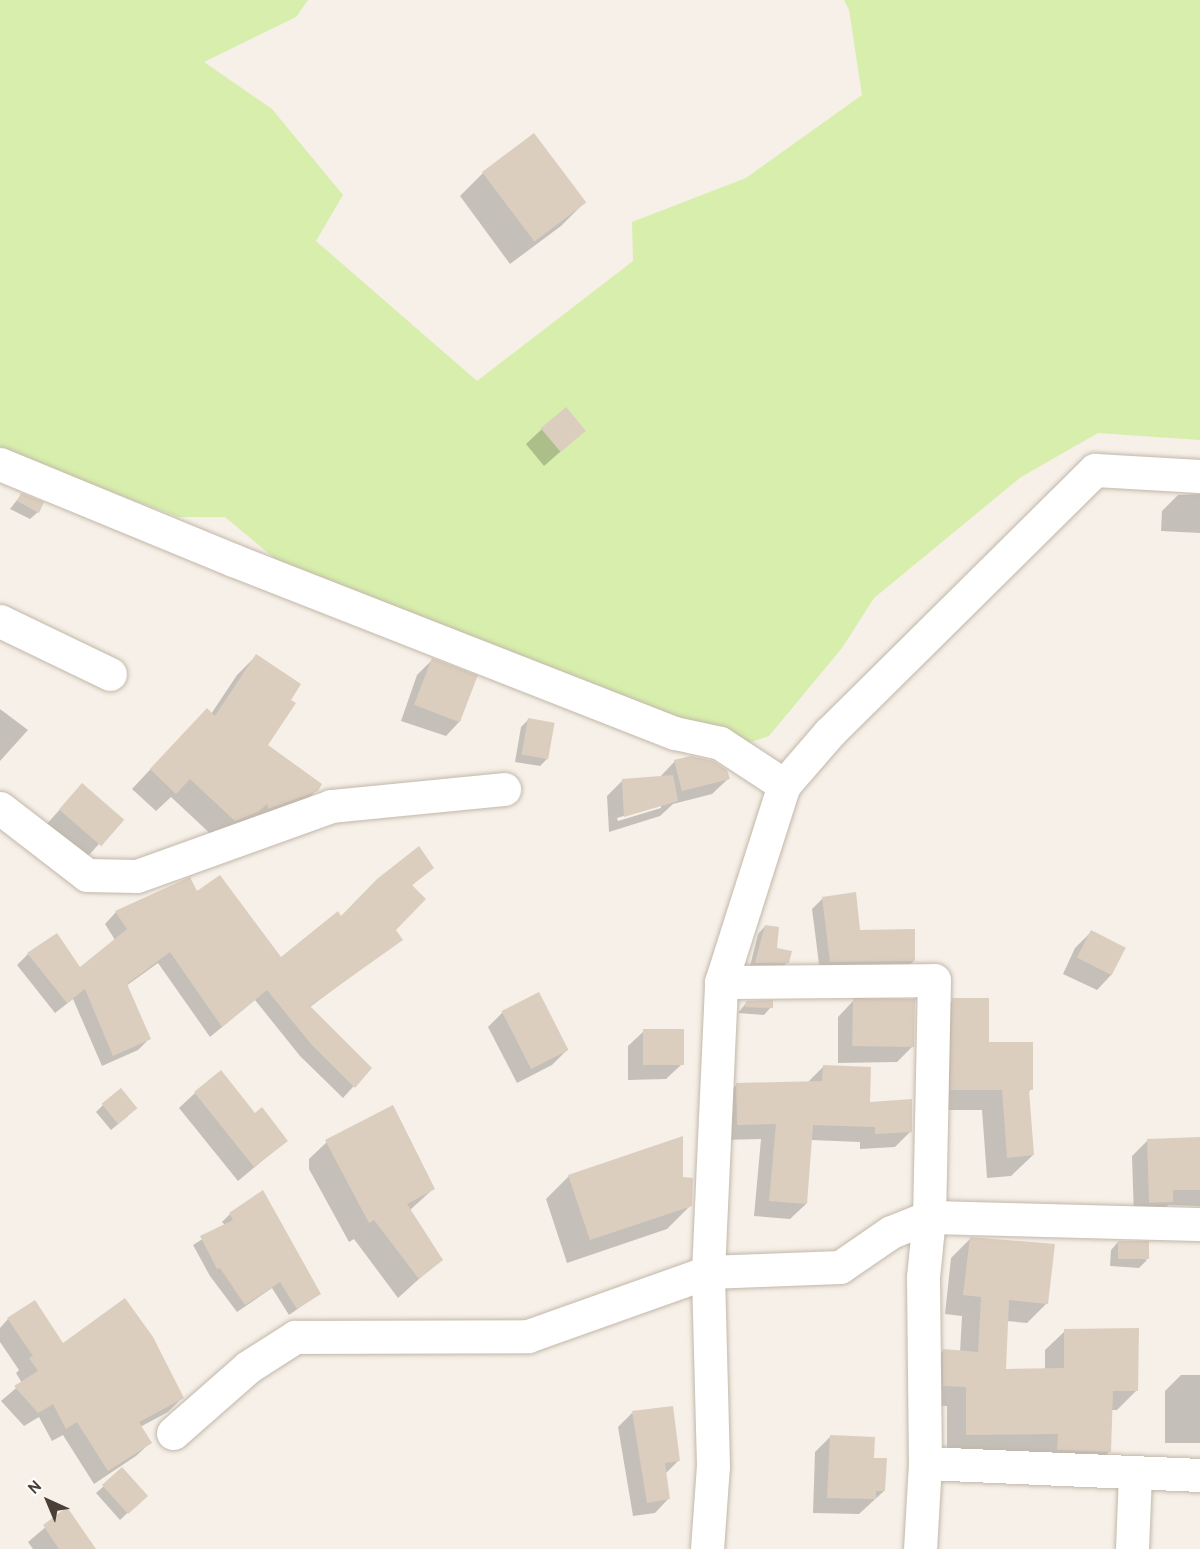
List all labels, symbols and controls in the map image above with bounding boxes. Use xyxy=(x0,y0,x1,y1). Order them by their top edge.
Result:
north arrow xyxy=(18,1471,78,1531)
text: N xyxy=(24,1477,47,1499)

